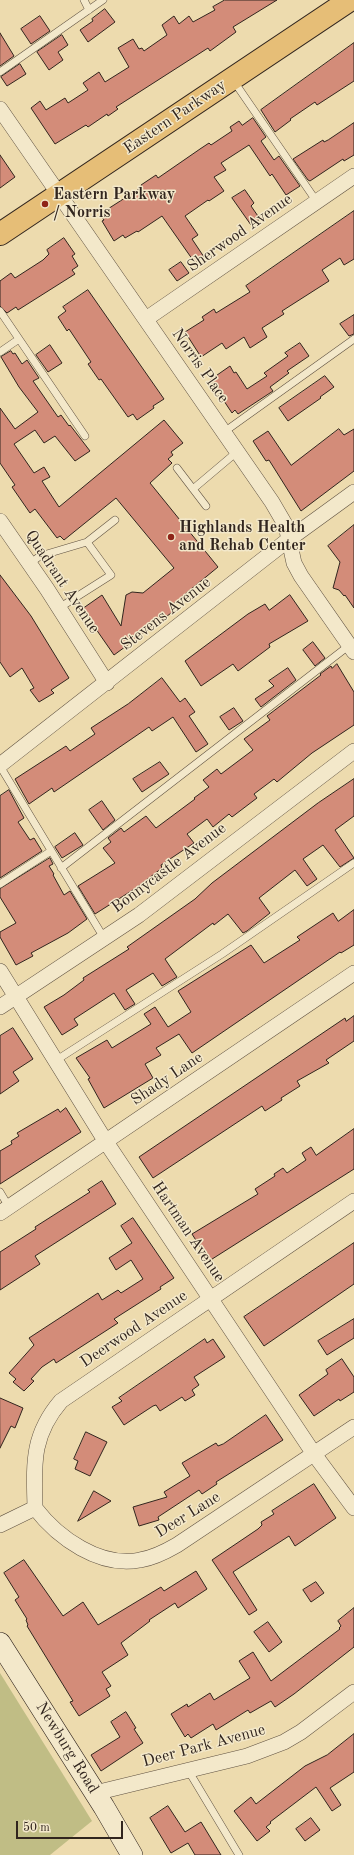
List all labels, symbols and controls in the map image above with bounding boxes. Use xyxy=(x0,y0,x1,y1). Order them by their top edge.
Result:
street label: Eastern Parkway xyxy=(120,76,230,158)
place label: Eastern Parkway / Norris xyxy=(53,185,175,223)
street label: Sherwood Avenue xyxy=(184,190,296,276)
marker: Eastern Parkway / Norris xyxy=(40,199,50,209)
street label: Norris Place xyxy=(167,325,233,407)
place label: Highlands Health and Rehab Center xyxy=(179,518,306,556)
street label: Quadrant Avenue xyxy=(20,527,104,637)
marker: Highlands Health and Rehab Center xyxy=(166,532,176,542)
street label: Stevens Avenue xyxy=(117,573,215,655)
street label: Bonnycastle Avenue xyxy=(108,819,230,917)
street label: Shady Lane xyxy=(127,1048,207,1110)
street label: Hartman Avenue xyxy=(147,1178,229,1286)
street label: Deerwood Avenue xyxy=(77,1286,191,1372)
street label: Deer Lane xyxy=(152,1488,224,1542)
street label: Newburg Road xyxy=(31,1699,103,1797)
street label: Deer Park Avenue xyxy=(140,1720,268,1772)
scale bar xyxy=(18,1813,125,1839)
text: 50 m xyxy=(23,1822,50,1834)

